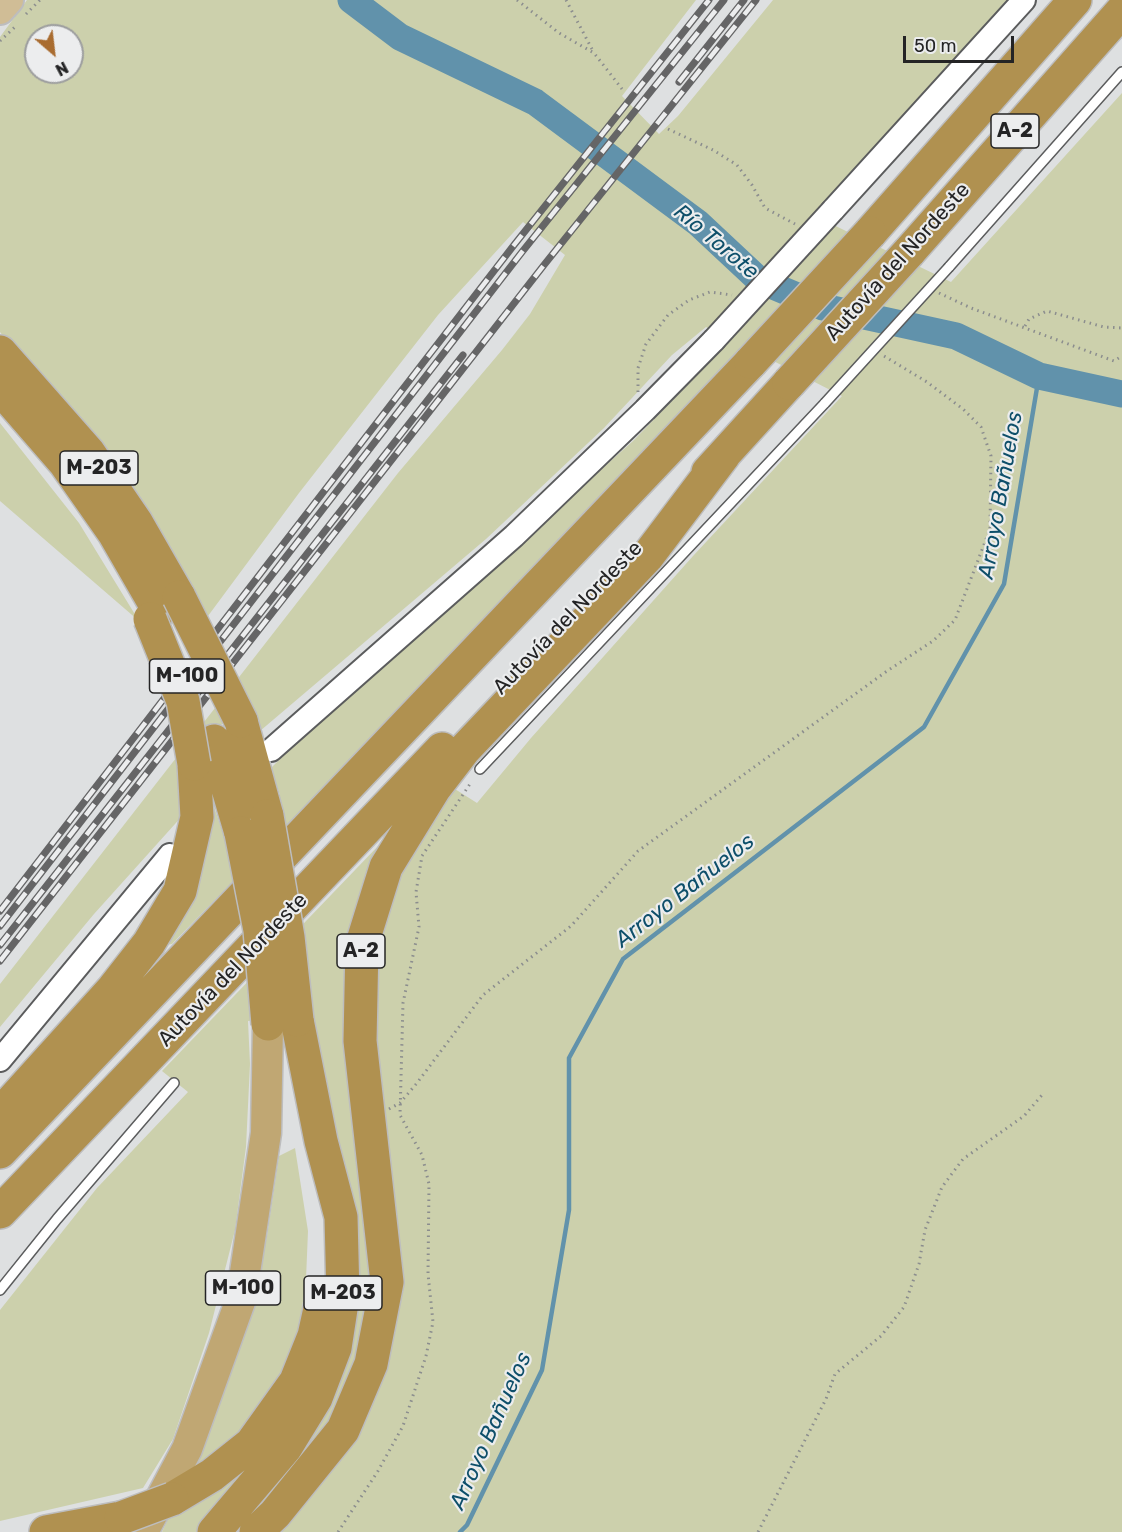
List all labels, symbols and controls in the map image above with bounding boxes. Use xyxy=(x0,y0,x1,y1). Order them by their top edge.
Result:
north arrow xyxy=(24,24,84,84)
scale bar xyxy=(906,24,1017,62)
text: 50 m xyxy=(914,35,957,57)
text: N xyxy=(52,57,71,80)
road number: A-2 xyxy=(991,114,1039,148)
street label: Autovía del Nordeste xyxy=(820,178,976,346)
water label: Río Torote xyxy=(668,199,764,285)
water label: Arroyo Bañuelos xyxy=(973,409,1029,581)
road number: M-203 xyxy=(60,451,138,485)
street label: Autovía del Nordeste xyxy=(488,536,648,700)
road number: M-100 xyxy=(150,659,225,693)
water label: Arroyo Bañuelos xyxy=(610,829,760,953)
street label: Autovía del Nordeste xyxy=(153,888,313,1052)
road number: A-2 xyxy=(337,934,385,968)
road number: M-100 xyxy=(206,1271,280,1305)
road number: M-203 xyxy=(304,1276,382,1310)
water label: Arroyo Bañuelos xyxy=(445,1348,537,1514)

